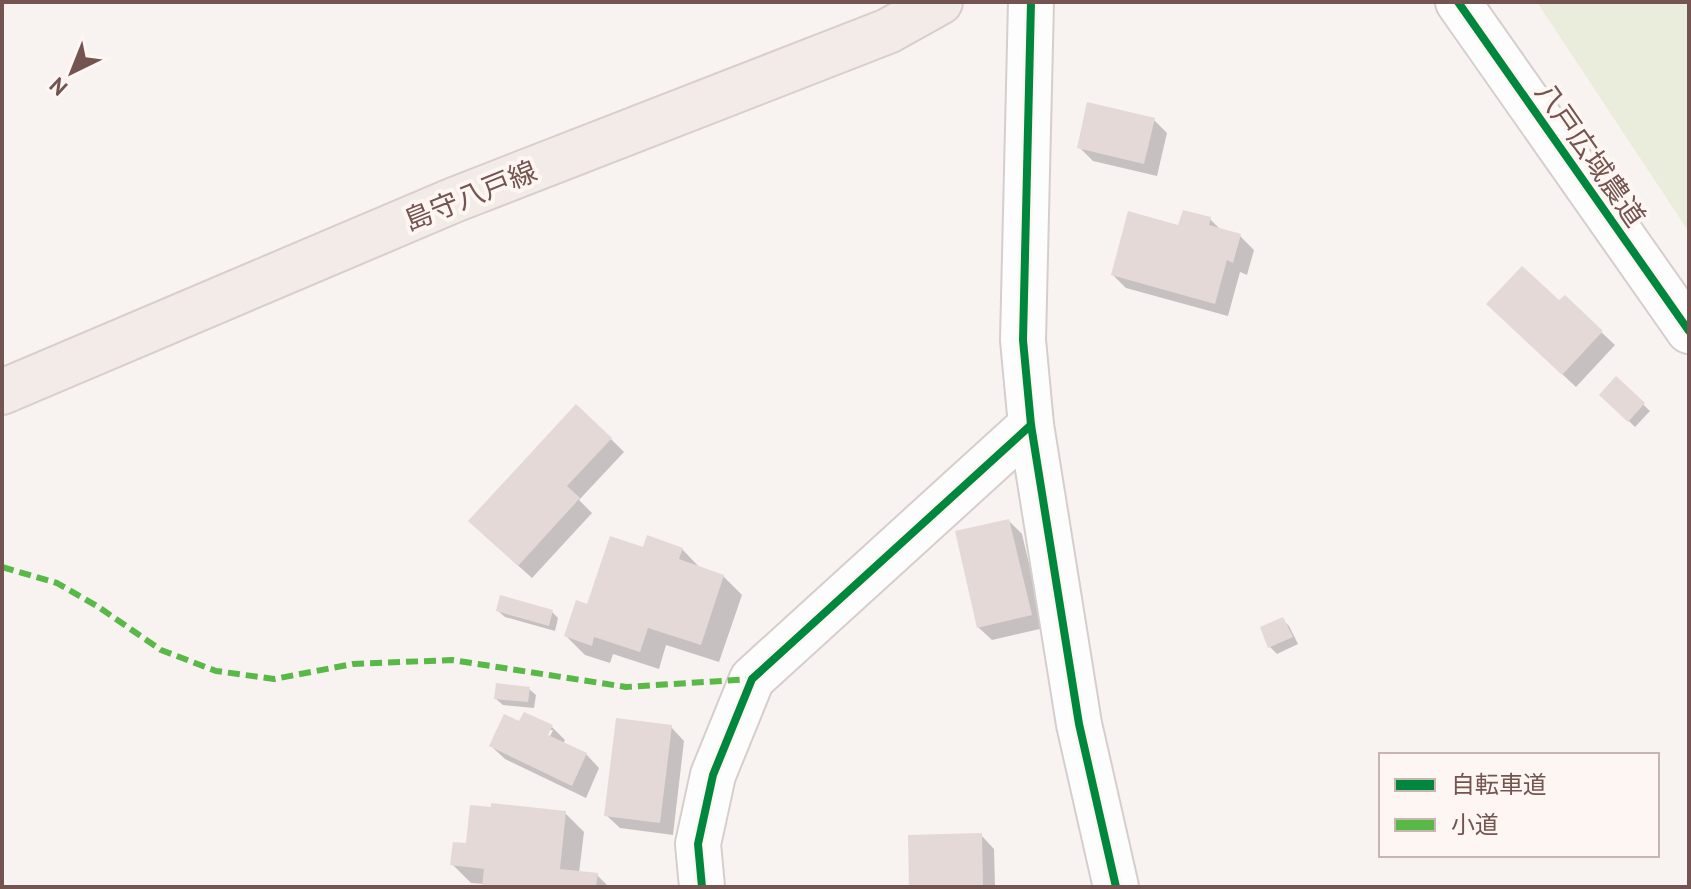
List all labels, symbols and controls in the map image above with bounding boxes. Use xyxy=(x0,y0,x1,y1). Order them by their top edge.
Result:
north arrow xyxy=(32,32,112,112)
text: N xyxy=(44,71,73,102)
street label: 八戸広域農道 xyxy=(1528,75,1654,233)
street label: 島守八戸線 xyxy=(398,152,542,238)
legend xyxy=(1379,753,1659,857)
text: 自転車道 xyxy=(1451,769,1547,800)
text: 小道 xyxy=(1451,809,1499,840)

